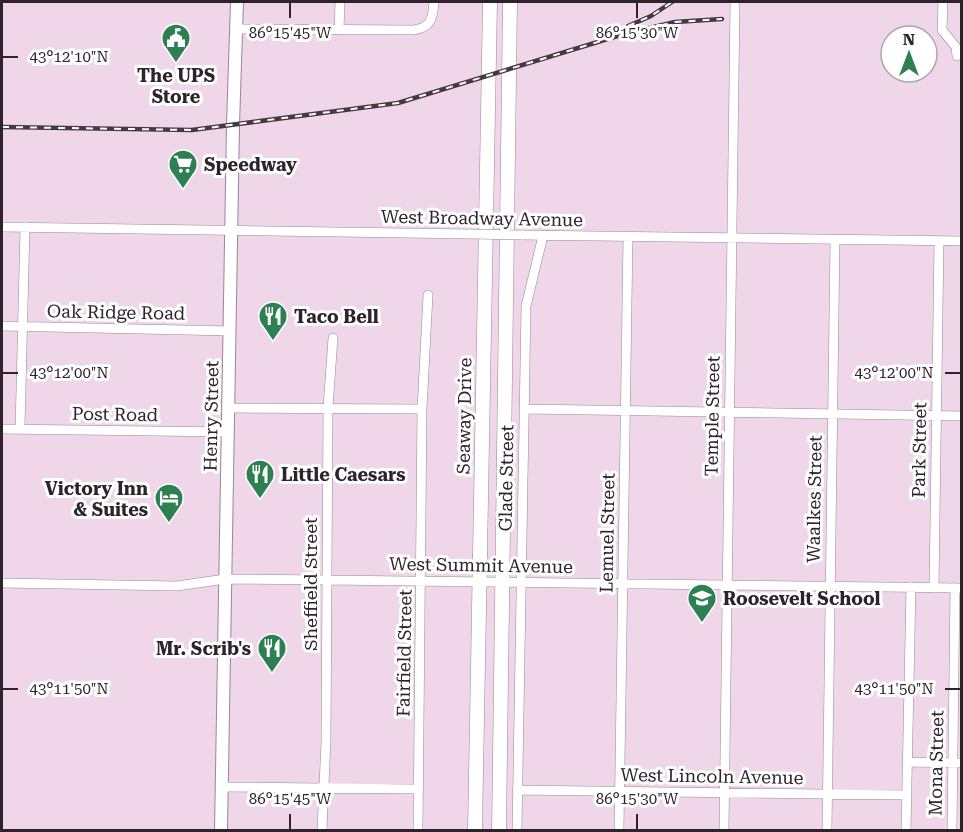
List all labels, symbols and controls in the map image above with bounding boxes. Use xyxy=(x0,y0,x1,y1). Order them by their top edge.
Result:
public building icon: The UPS Store xyxy=(160,22,192,64)
text: 86°15'45"W xyxy=(249,24,332,42)
text: 86°15'30"W xyxy=(596,24,679,42)
north arrow xyxy=(879,24,939,84)
text: N xyxy=(903,30,915,49)
text: 43°12'10"N xyxy=(29,48,109,66)
place label: The UPS Store xyxy=(137,65,215,107)
supermarket icon: Speedway xyxy=(167,148,199,190)
place label: Speedway xyxy=(204,154,297,175)
street label: West Broadway Avenue xyxy=(381,206,583,230)
street label: Oak Ridge Road xyxy=(47,300,186,324)
restaurant icon: Taco Bell xyxy=(257,300,289,342)
place label: Taco Bell xyxy=(294,306,379,327)
street label: Temple Street xyxy=(700,355,724,476)
street label: Seaway Drive xyxy=(452,357,476,475)
street label: Henry Street xyxy=(200,360,222,472)
text: 43°12'00"N xyxy=(29,364,109,382)
text: 43°12'00"N xyxy=(854,364,934,382)
street label: Park Street xyxy=(908,402,930,498)
street label: Post Road xyxy=(72,403,159,425)
street label: Glade Street xyxy=(495,424,517,532)
street label: Waalkes Street xyxy=(802,435,826,563)
restaurant icon: Little Caesars xyxy=(244,458,276,500)
place label: Little Caesars xyxy=(281,464,405,485)
street label: Lemuel Street xyxy=(595,473,619,593)
place label: Victory Inn & Suites xyxy=(45,478,148,520)
hotel icon: Victory Inn & Suites xyxy=(153,482,185,524)
street label: Sheffield Street xyxy=(300,517,321,651)
street label: West Summit Avenue xyxy=(389,553,573,577)
school or university icon: Roosevelt School xyxy=(686,582,718,624)
place label: Roosevelt School xyxy=(723,588,881,609)
street label: Fairfield Street xyxy=(392,589,416,717)
restaurant icon: Mr. Scrib's xyxy=(256,632,288,674)
place label: Mr. Scrib's xyxy=(156,638,251,659)
text: 43°11'50"N xyxy=(29,680,109,698)
text: 43°11'50"N xyxy=(854,680,934,698)
street label: Mona Street xyxy=(925,710,947,816)
street label: West Lincoln Avenue xyxy=(620,764,804,788)
text: 86°15'45"W xyxy=(249,790,332,808)
text: 86°15'30"W xyxy=(596,790,679,808)

